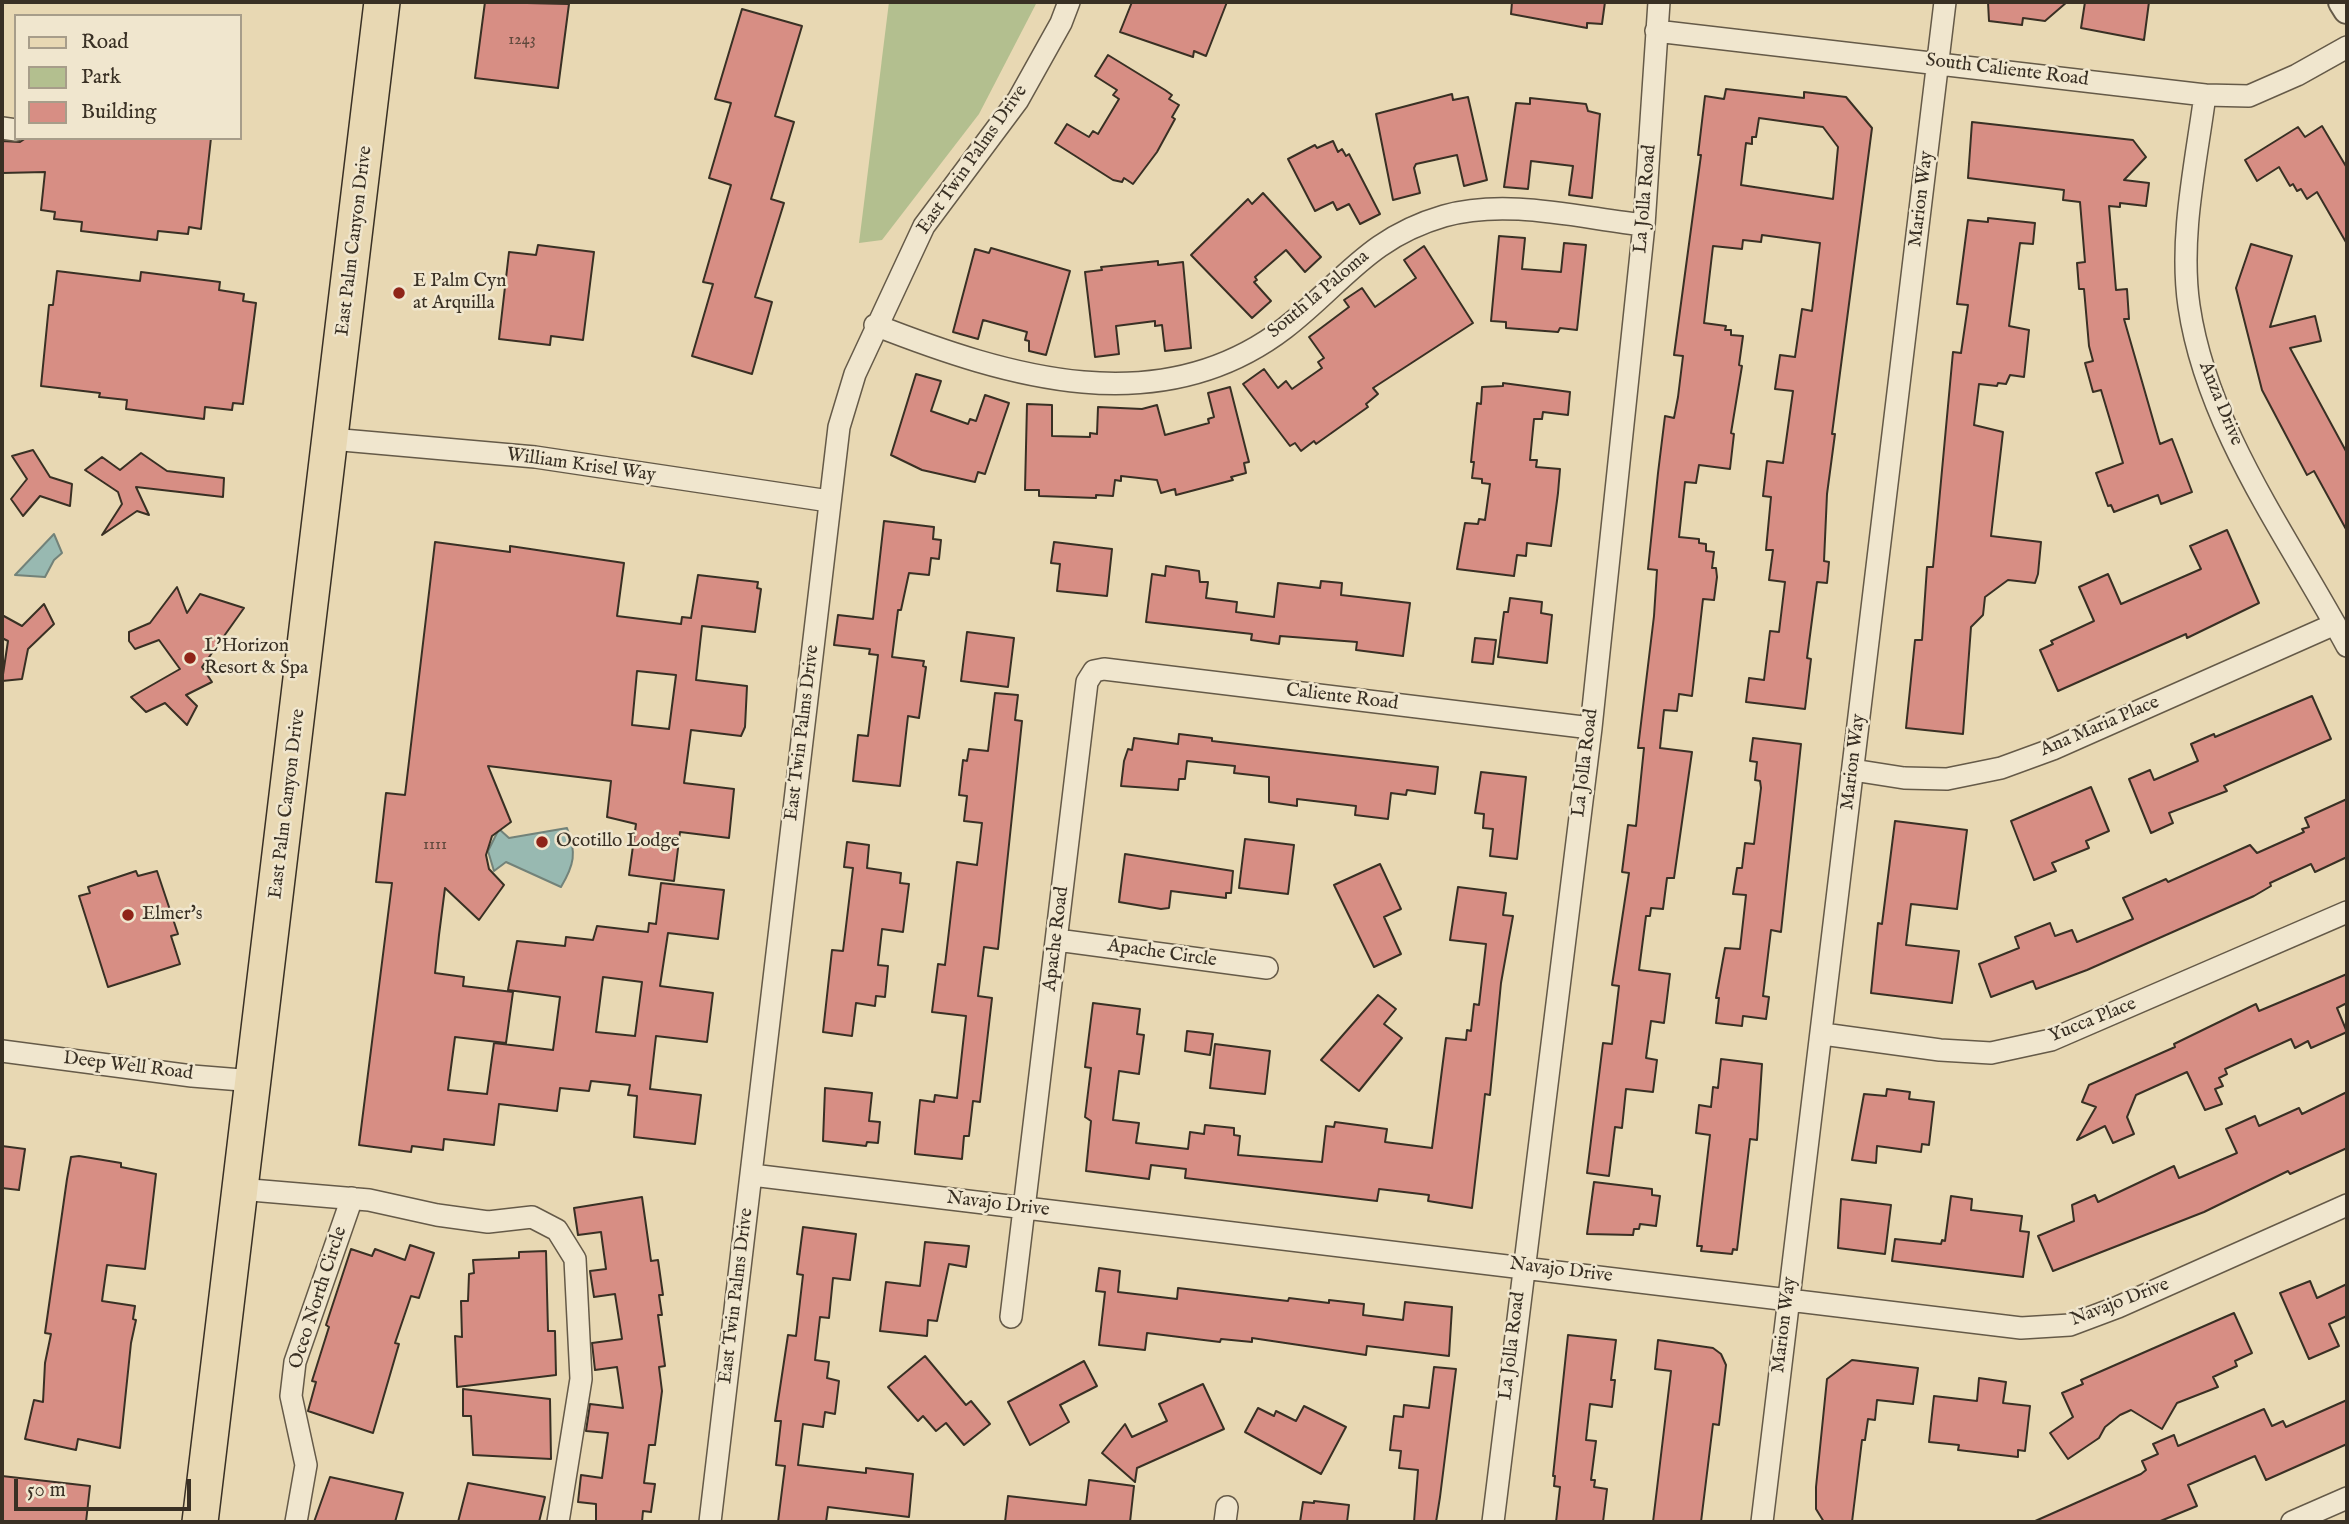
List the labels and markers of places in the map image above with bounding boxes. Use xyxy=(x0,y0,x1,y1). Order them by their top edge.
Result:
place label: E Palm Cyn at Arquilla xyxy=(413,271,506,315)
marker: E Palm Cyn at Arquilla xyxy=(391,285,407,301)
place label: L'Horizon Resort & Spa xyxy=(204,636,308,680)
marker: L'Horizon Resort & Spa xyxy=(182,650,198,666)
place label: Ocotillo Lodge xyxy=(556,831,680,853)
marker: Ocotillo Lodge xyxy=(534,834,550,850)
place label: Elmer's xyxy=(142,904,202,926)
marker: Elmer's xyxy=(120,907,136,923)

